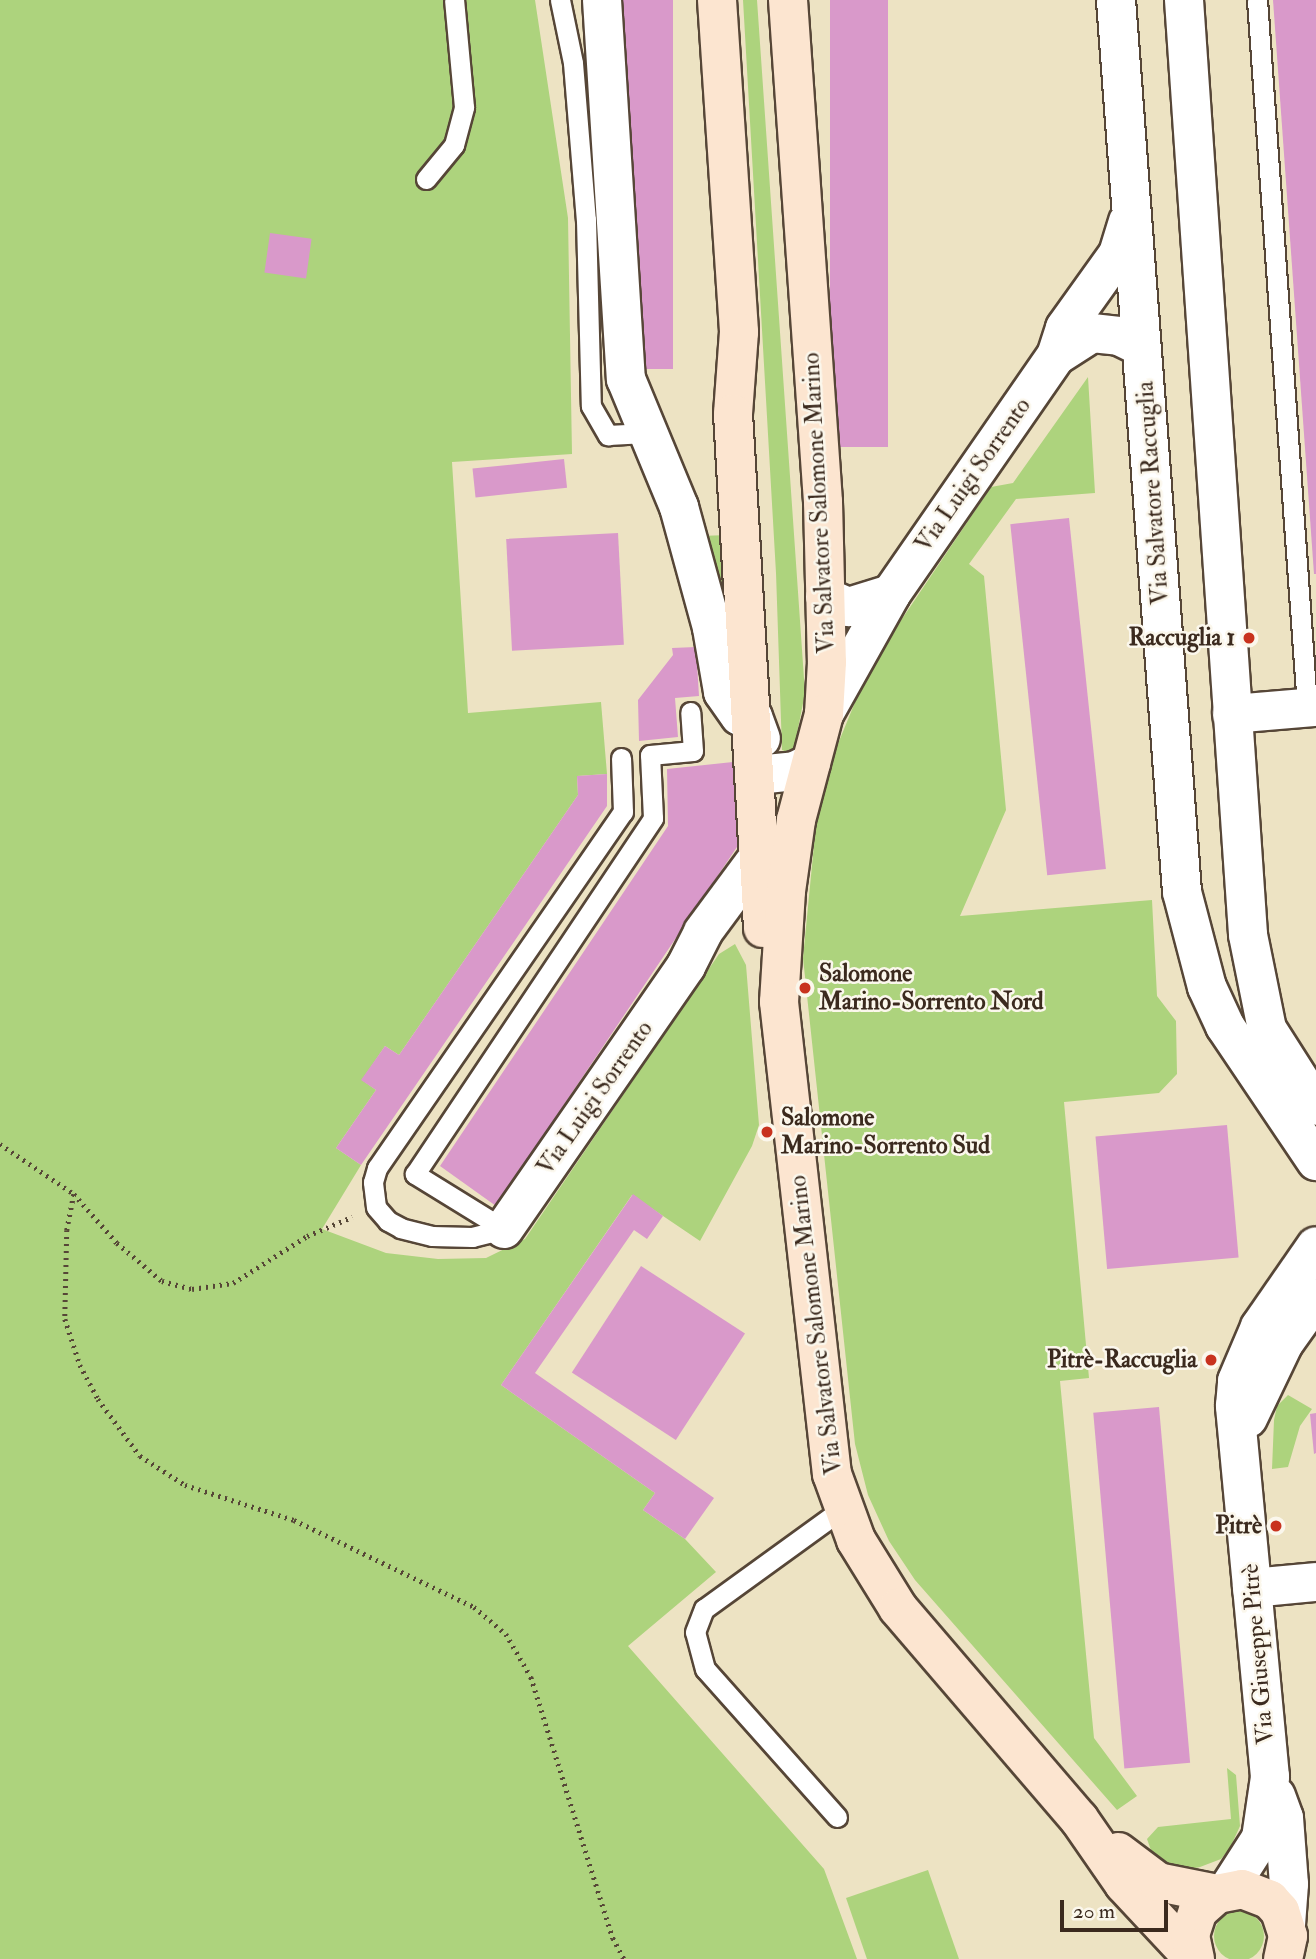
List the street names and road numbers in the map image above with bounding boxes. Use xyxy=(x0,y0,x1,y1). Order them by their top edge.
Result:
street label: Via Salvatore Salomone Marino xyxy=(797,352,841,654)
street label: Via Salvatore Raccuglia xyxy=(1131,380,1175,606)
street label: Via Luigi Sorrento xyxy=(909,392,1037,558)
street label: Via Luigi Sorrento xyxy=(531,1015,659,1181)
street label: Via Salvatore Salomone Marino xyxy=(783,1174,849,1476)
street label: Via Giuseppe Pitrè xyxy=(1236,1562,1280,1746)

